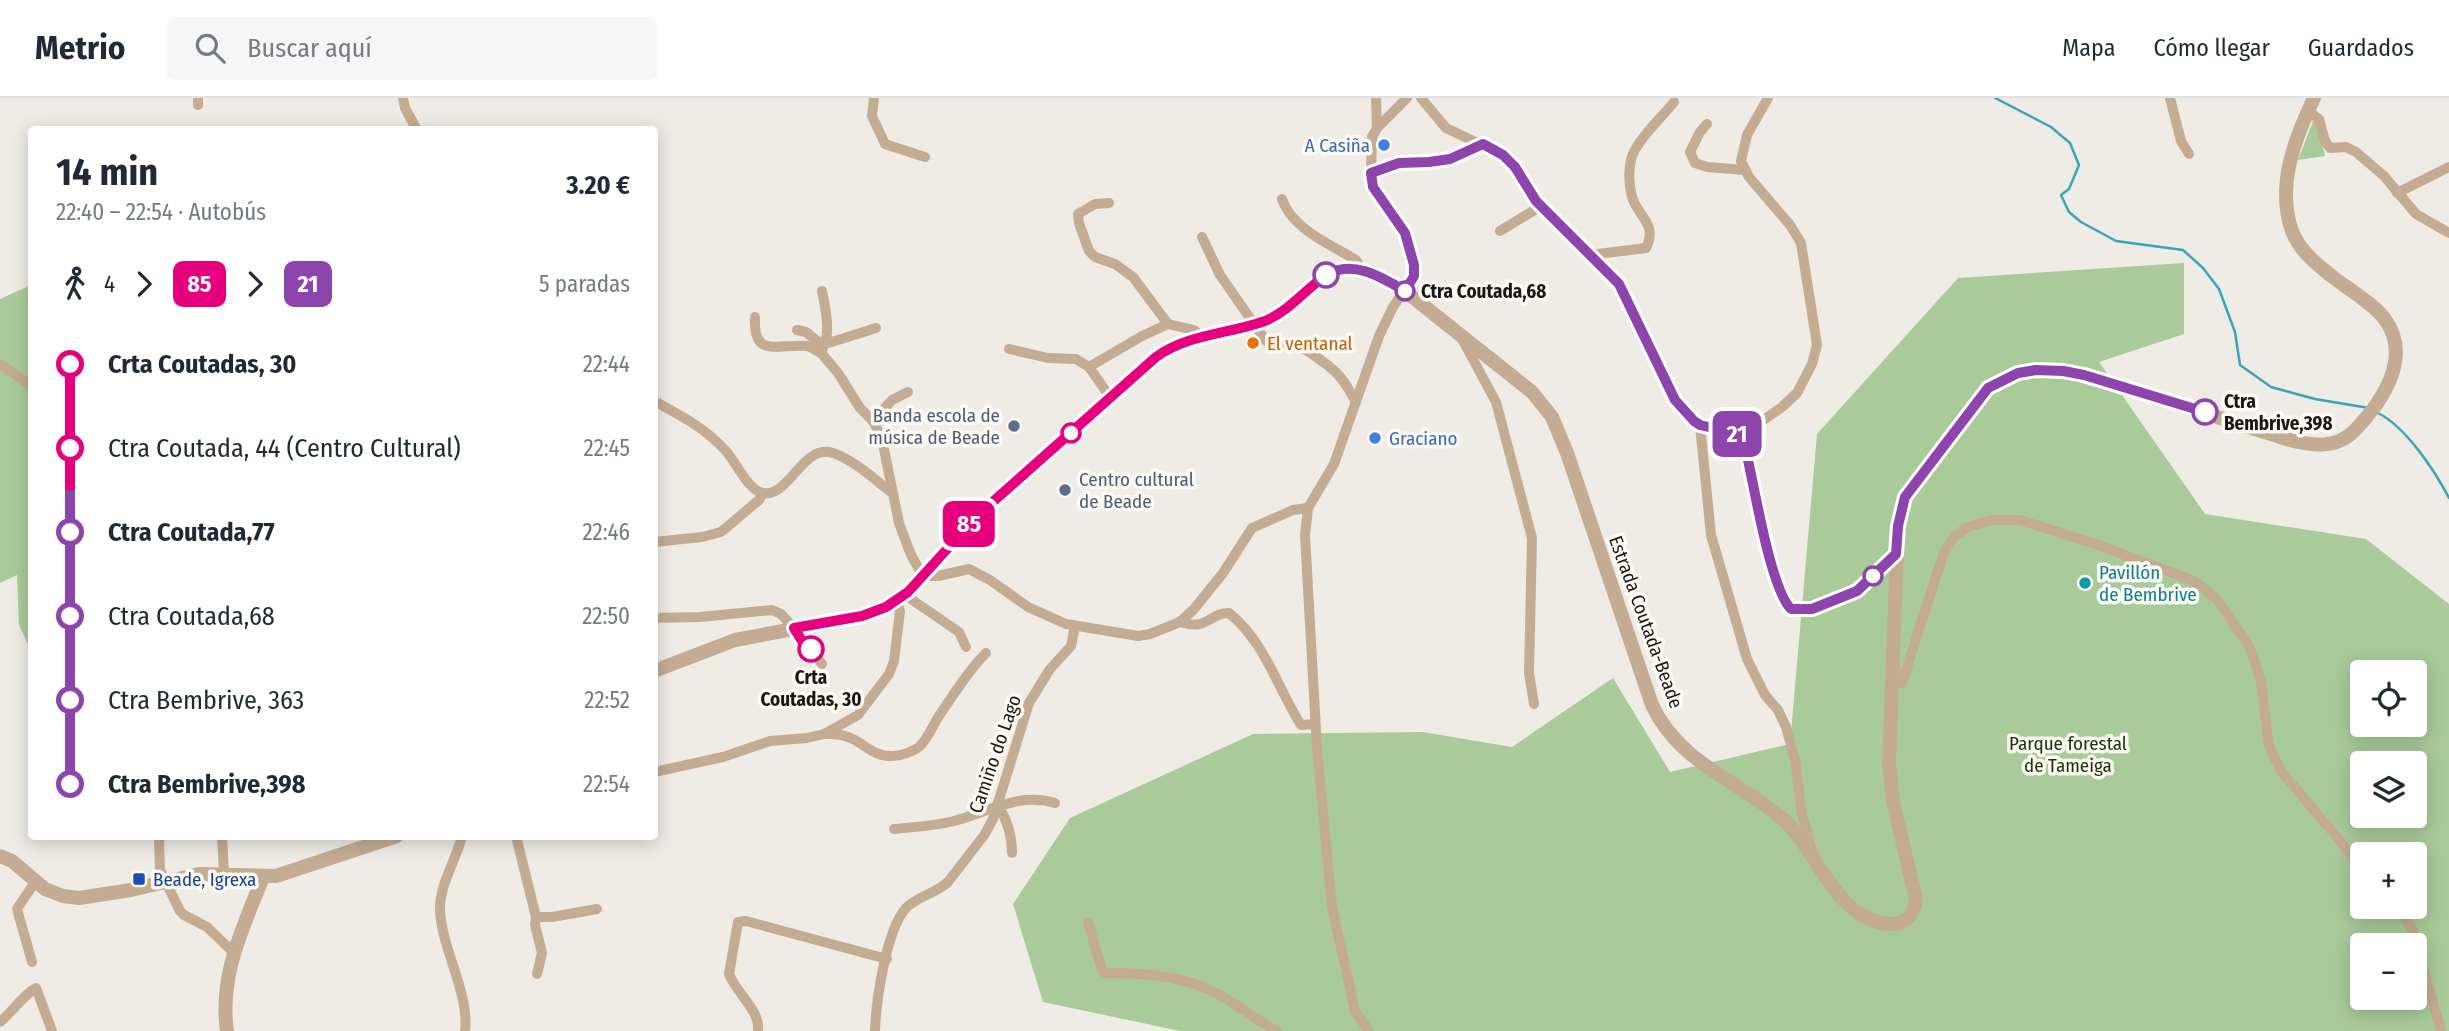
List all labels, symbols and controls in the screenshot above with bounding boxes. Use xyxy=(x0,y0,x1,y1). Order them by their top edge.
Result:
search box xyxy=(167,17,657,80)
text: Metrio xyxy=(35,28,125,68)
icon: search xyxy=(191,29,229,67)
text: Buscar aquí xyxy=(247,33,372,64)
text: Mapa xyxy=(2062,34,2115,62)
text: Cómo llegar xyxy=(2153,34,2270,62)
text: Guardados xyxy=(2308,34,2414,62)
place label: A Casiña xyxy=(1305,134,1370,157)
marker: A Casiña xyxy=(1376,137,1392,153)
text: 14 min xyxy=(56,149,158,195)
text: 3.20 € xyxy=(566,170,630,201)
text: 22:40 – 22:54 · Autobús xyxy=(56,198,266,226)
unlabelled marker xyxy=(1313,262,1339,288)
icon: walk xyxy=(56,265,94,303)
icon: forward xyxy=(125,265,163,303)
icon: forward xyxy=(236,265,274,303)
text: 4 xyxy=(104,270,115,298)
text: 85 xyxy=(187,270,212,298)
text: 21 xyxy=(298,270,318,298)
text: 5 paradas xyxy=(539,270,630,298)
place label: Ctra Coutada,68 xyxy=(1421,280,1546,303)
marker: Ctra Coutada,68 xyxy=(1395,281,1415,301)
place label: El ventanal xyxy=(1267,332,1353,355)
marker: El ventanal xyxy=(1245,335,1261,351)
text: Crta Coutadas, 30 xyxy=(108,349,296,380)
text: 22:44 xyxy=(583,350,630,378)
place label: Ctra Bembrive,398 xyxy=(2224,390,2332,435)
marker: Ctra Bembrive,398 xyxy=(2192,399,2218,425)
place label: Banda escola de música de Beade xyxy=(868,404,1000,449)
line badge: 21 xyxy=(1706,411,1768,457)
marker: Banda escola de música de Beade xyxy=(1006,418,1022,434)
text: 21 xyxy=(1727,420,1747,448)
unlabelled marker xyxy=(1061,423,1081,443)
place label: Graciano xyxy=(1389,427,1457,450)
marker: Graciano xyxy=(1367,430,1383,446)
text: Ctra Coutada, 44 (Centro Cultural) xyxy=(108,433,461,464)
text: 22:45 xyxy=(583,434,630,462)
place label: Centro cultural de Beade xyxy=(1079,468,1194,513)
marker: Centro cultural de Beade xyxy=(1057,482,1073,498)
line badge: 85 xyxy=(937,501,1000,547)
text: 85 xyxy=(957,510,981,538)
text: Ctra Coutada,77 xyxy=(108,517,275,548)
text: 22:46 xyxy=(582,518,630,546)
street label: Estrada Coutada-Beade xyxy=(1604,533,1688,711)
place label: Pavillón de Bembrive xyxy=(2099,561,2197,606)
unlabelled marker xyxy=(1863,566,1883,586)
marker: Pavillón de Bembrive xyxy=(2077,575,2093,591)
text: Ctra Coutada,68 xyxy=(108,601,275,632)
text: 22:50 xyxy=(582,602,630,630)
marker: Crta Coutadas, 30 xyxy=(798,636,824,662)
map controls xyxy=(2350,660,2427,1010)
button: locate xyxy=(2350,660,2427,737)
place label: Crta Coutadas, 30 xyxy=(760,666,862,711)
text: Ctra Bembrive, 363 xyxy=(108,685,304,716)
text: 22:52 xyxy=(584,686,630,714)
street label: Camiño do Lago xyxy=(964,692,1026,816)
park label: Parque forestal de Tameiga xyxy=(2009,732,2127,777)
button: layers xyxy=(2350,751,2427,828)
text: Ctra Bembrive,398 xyxy=(108,769,305,800)
text: 22:54 xyxy=(583,770,630,798)
button: + xyxy=(2350,842,2427,919)
place label: Beade, Igrexa xyxy=(153,868,256,891)
marker: Beade, Igrexa xyxy=(131,871,147,887)
button: − xyxy=(2350,933,2427,1010)

